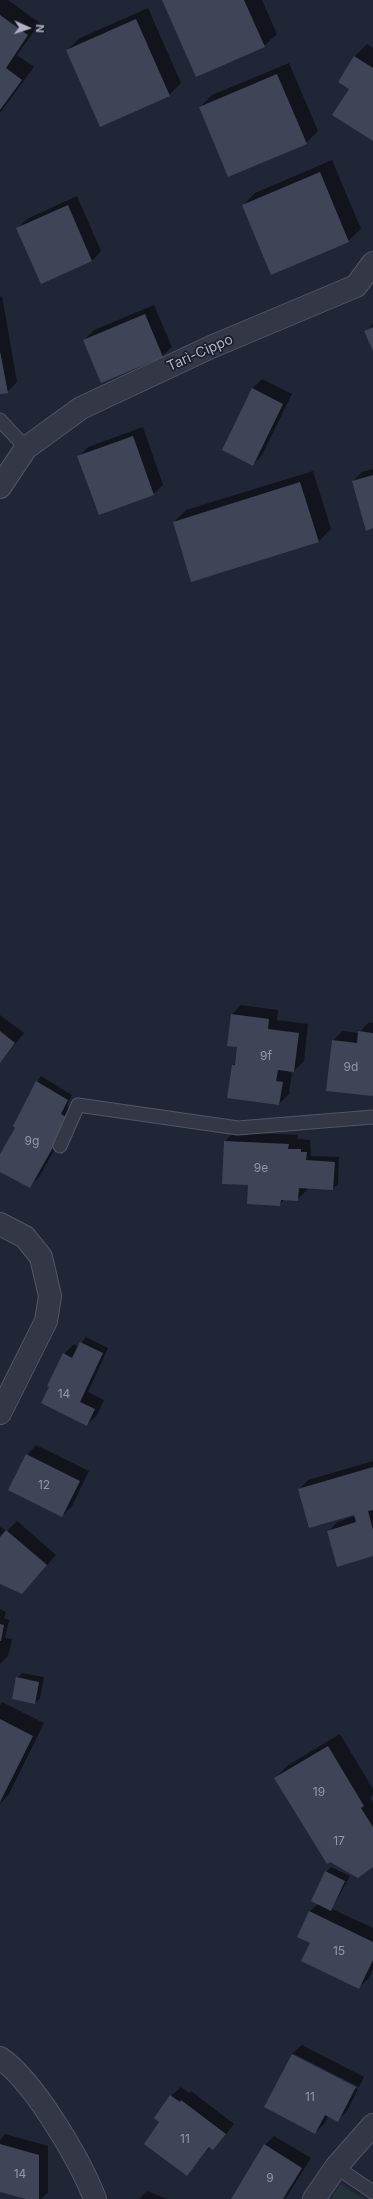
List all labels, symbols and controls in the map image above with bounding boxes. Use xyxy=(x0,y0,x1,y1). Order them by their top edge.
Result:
north arrow xyxy=(8,8,48,48)
text: N xyxy=(33,24,47,33)
street label: Tarì-Cippo xyxy=(164,331,236,375)
house number: 9f xyxy=(260,1049,272,1063)
house number: 9d xyxy=(344,1060,358,1074)
house number: 9g xyxy=(25,1134,39,1148)
house number: 9e xyxy=(254,1161,268,1175)
house number: 14 xyxy=(58,1387,70,1401)
house number: 12 xyxy=(38,1478,50,1492)
house number: 19 xyxy=(313,1785,325,1799)
house number: 17 xyxy=(333,1834,345,1848)
house number: 15 xyxy=(333,1944,345,1958)
house number: 11 xyxy=(305,2090,315,2104)
house number: 11 xyxy=(180,2132,190,2146)
house number: 14 xyxy=(14,2167,26,2181)
house number: 9 xyxy=(266,2171,274,2185)

